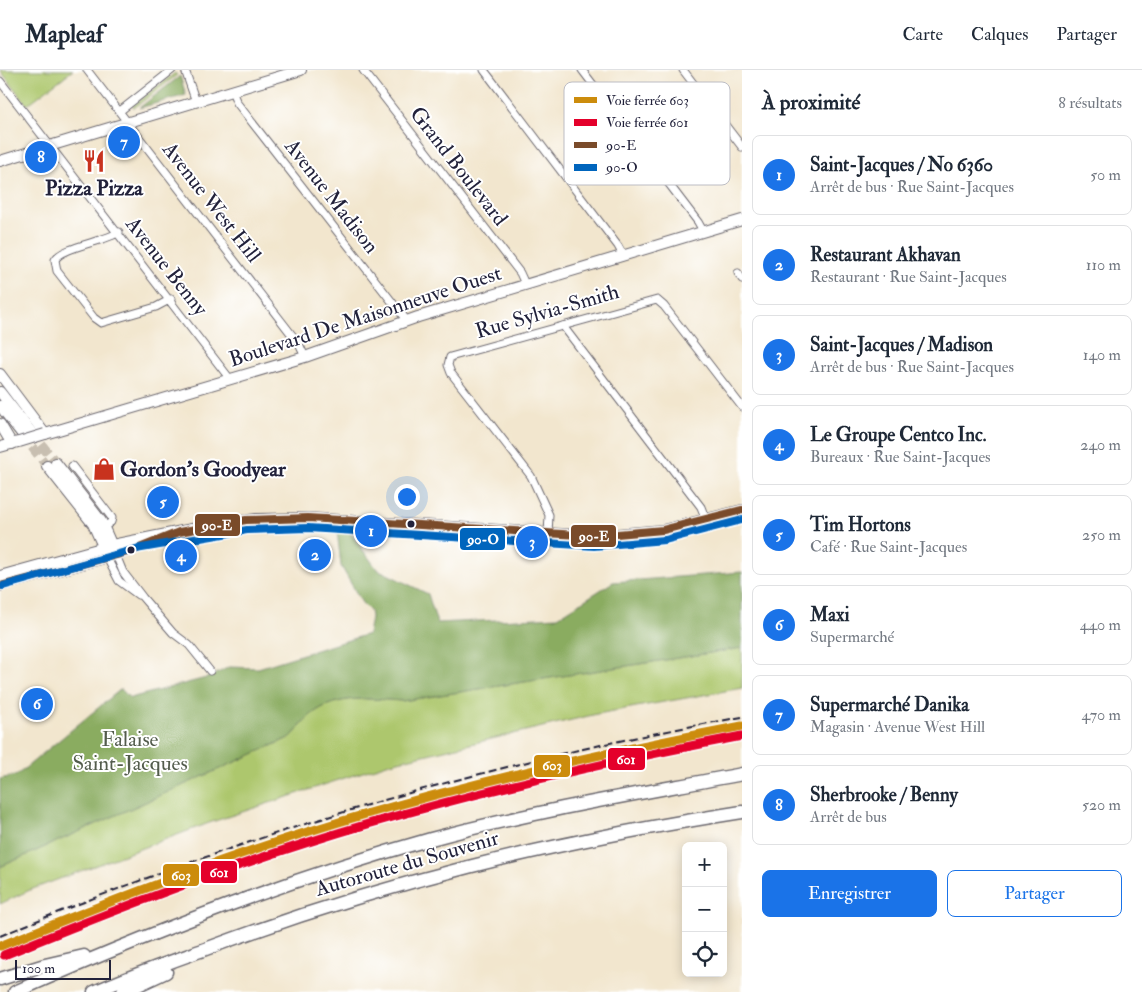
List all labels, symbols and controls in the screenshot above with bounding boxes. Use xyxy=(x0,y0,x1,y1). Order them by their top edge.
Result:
text: Mapleaf xyxy=(25,19,104,50)
text: Carte xyxy=(902,23,943,46)
text: Calques xyxy=(971,23,1028,46)
text: Partager xyxy=(1056,23,1117,46)
legend xyxy=(564,82,730,185)
text: À proximité xyxy=(762,89,860,116)
text: Voie ferrée 603 xyxy=(606,92,689,109)
text: 8 résultats xyxy=(1058,93,1122,113)
street label: Grand Boulevard xyxy=(404,101,514,232)
text: Voie ferrée 601 xyxy=(606,114,688,131)
pin: 7 xyxy=(108,123,140,161)
street label: Avenue Madison xyxy=(278,133,385,259)
street label: Avenue West Hill xyxy=(156,136,267,268)
text: 90-E xyxy=(605,137,636,154)
pin: 8 xyxy=(25,138,57,176)
restaurant icon: Pizza Pizza xyxy=(81,148,107,174)
text: Saint-Jacques / No 6360 xyxy=(810,153,993,177)
text: 90-O xyxy=(605,159,638,176)
text: 1 xyxy=(776,165,782,185)
text: 50 m xyxy=(1090,165,1121,185)
place label: Pizza Pizza xyxy=(45,175,144,202)
text: Arrêt de bus · Rue Saint-Jacques xyxy=(810,177,1014,197)
street label: Avenue Benny xyxy=(119,211,214,322)
text: Restaurant Akhavan xyxy=(810,243,961,267)
text: 2 xyxy=(775,255,783,275)
text: 110 m xyxy=(1086,255,1121,275)
street label: Boulevard De Maisonneuve Ouest xyxy=(225,260,505,373)
text: Restaurant · Rue Saint-Jacques xyxy=(810,267,1007,287)
street label: Rue Sylvia-Smith xyxy=(472,278,622,345)
text: Saint-Jacques / Madison xyxy=(810,333,993,357)
text: 3 xyxy=(776,345,782,365)
text: 140 m xyxy=(1083,345,1121,365)
text: Arrêt de bus · Rue Saint-Jacques xyxy=(810,357,1014,377)
text: Le Groupe Centco Inc. xyxy=(810,423,986,447)
text: 4 xyxy=(775,435,783,455)
text: 240 m xyxy=(1080,435,1121,455)
text: Bureaux · Rue Saint-Jacques xyxy=(810,447,991,467)
shop icon: Gordon's Goodyear xyxy=(91,456,117,482)
place label: Gordon's Goodyear xyxy=(120,456,287,483)
pin: 5 xyxy=(147,483,179,521)
your location xyxy=(394,484,420,510)
pin: 1 xyxy=(355,512,387,550)
line badge: 90-E xyxy=(194,513,241,537)
text: Tim Hortons xyxy=(810,513,911,537)
text: 90-E xyxy=(200,517,232,534)
unlabelled marker xyxy=(406,519,416,529)
pin: 3 xyxy=(516,523,548,561)
line badge: 90-E xyxy=(570,524,617,548)
text: 5 xyxy=(775,525,783,545)
text: 250 m xyxy=(1082,525,1121,545)
line badge: 90-O xyxy=(459,527,506,551)
text: 90-E xyxy=(577,528,609,545)
text: 90-O xyxy=(465,531,499,548)
pin: 2 xyxy=(299,536,331,574)
pin: 4 xyxy=(165,537,197,575)
text: Café · Rue Saint-Jacques xyxy=(810,537,967,557)
unlabelled marker xyxy=(126,545,136,555)
text: Maxi xyxy=(810,603,850,627)
text: 6 xyxy=(775,615,783,635)
text: 440 m xyxy=(1080,615,1121,635)
text: Supermarché xyxy=(810,627,894,647)
pin: 6 xyxy=(21,685,53,723)
text: Supermarché Danika xyxy=(810,693,969,717)
text: 7 xyxy=(775,705,783,725)
text: 470 m xyxy=(1081,705,1121,725)
text: Magasin · Avenue West Hill xyxy=(810,717,985,737)
park label: Falaise Saint-Jacques xyxy=(72,726,188,777)
line badge: 601 xyxy=(607,747,646,771)
text: 601 xyxy=(616,751,636,768)
line badge: 603 xyxy=(533,754,571,778)
text: 603 xyxy=(542,757,562,774)
text: Sherbrooke / Benny xyxy=(810,783,958,807)
text: 8 xyxy=(775,795,783,815)
text: 520 m xyxy=(1082,795,1121,815)
text: Arrêt de bus xyxy=(810,807,887,827)
street label: Autoroute du Souvenir xyxy=(311,824,502,903)
map controls xyxy=(682,842,727,977)
button: + xyxy=(682,842,727,887)
line badge: 601 xyxy=(200,860,238,884)
line badge: 603 xyxy=(162,863,200,887)
text: 601 xyxy=(209,864,229,881)
text: 603 xyxy=(171,867,191,884)
button: Enregistrer xyxy=(762,870,937,917)
button: Partager xyxy=(947,870,1122,917)
button: − xyxy=(682,887,727,932)
button: locate xyxy=(682,932,727,977)
scale bar xyxy=(15,957,111,980)
text: 100 m xyxy=(22,960,55,977)

